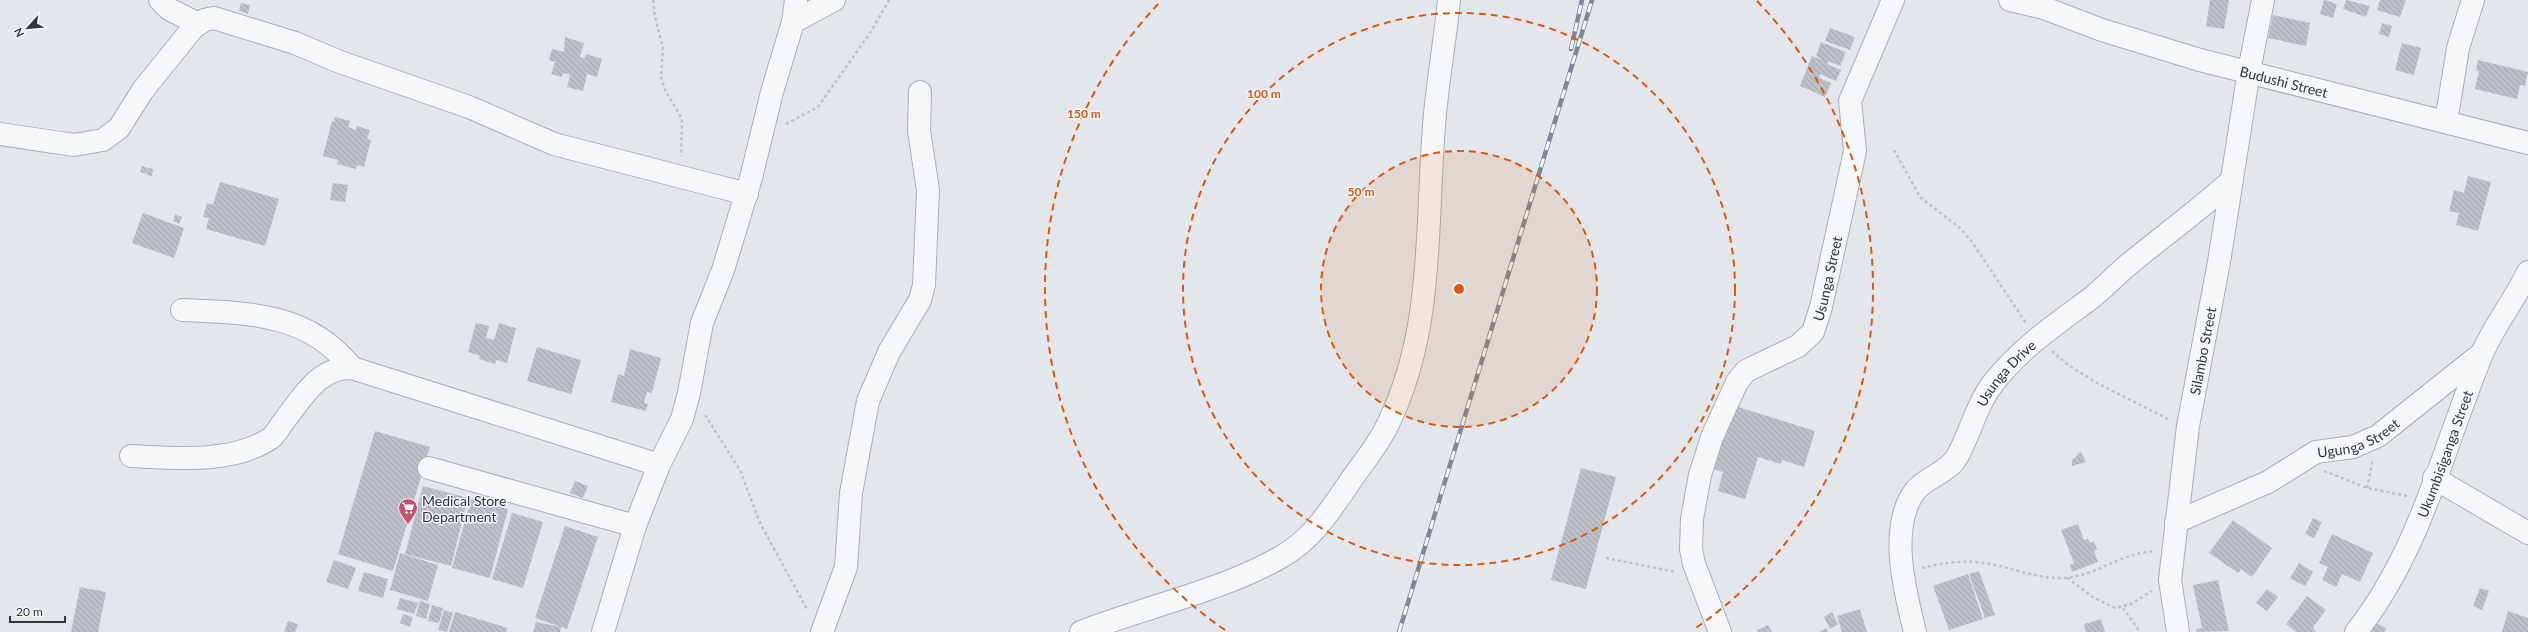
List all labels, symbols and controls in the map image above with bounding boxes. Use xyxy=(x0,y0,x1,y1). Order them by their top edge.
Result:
north arrow xyxy=(8,8,48,48)
text: N xyxy=(11,26,26,39)
street label: Budushi Street xyxy=(2238,62,2330,101)
text: 100 m xyxy=(1247,86,1281,101)
text: 150 m xyxy=(1067,106,1101,121)
text: 50 m xyxy=(1348,184,1374,199)
street label: Usunga Street xyxy=(1809,234,1845,323)
centre of rings xyxy=(1452,282,1466,296)
street label: Silambo Street xyxy=(2186,306,2219,396)
street label: Usunga Drive xyxy=(1972,336,2039,409)
street label: Ukumbisiganga Street xyxy=(2413,388,2476,520)
street label: Ugunga Street xyxy=(2316,414,2402,460)
place label: Medical Store Department xyxy=(422,492,506,525)
supermarket icon: Medical Store Department xyxy=(397,497,419,525)
scale bar xyxy=(10,598,65,624)
text: 20 m xyxy=(16,604,43,619)

